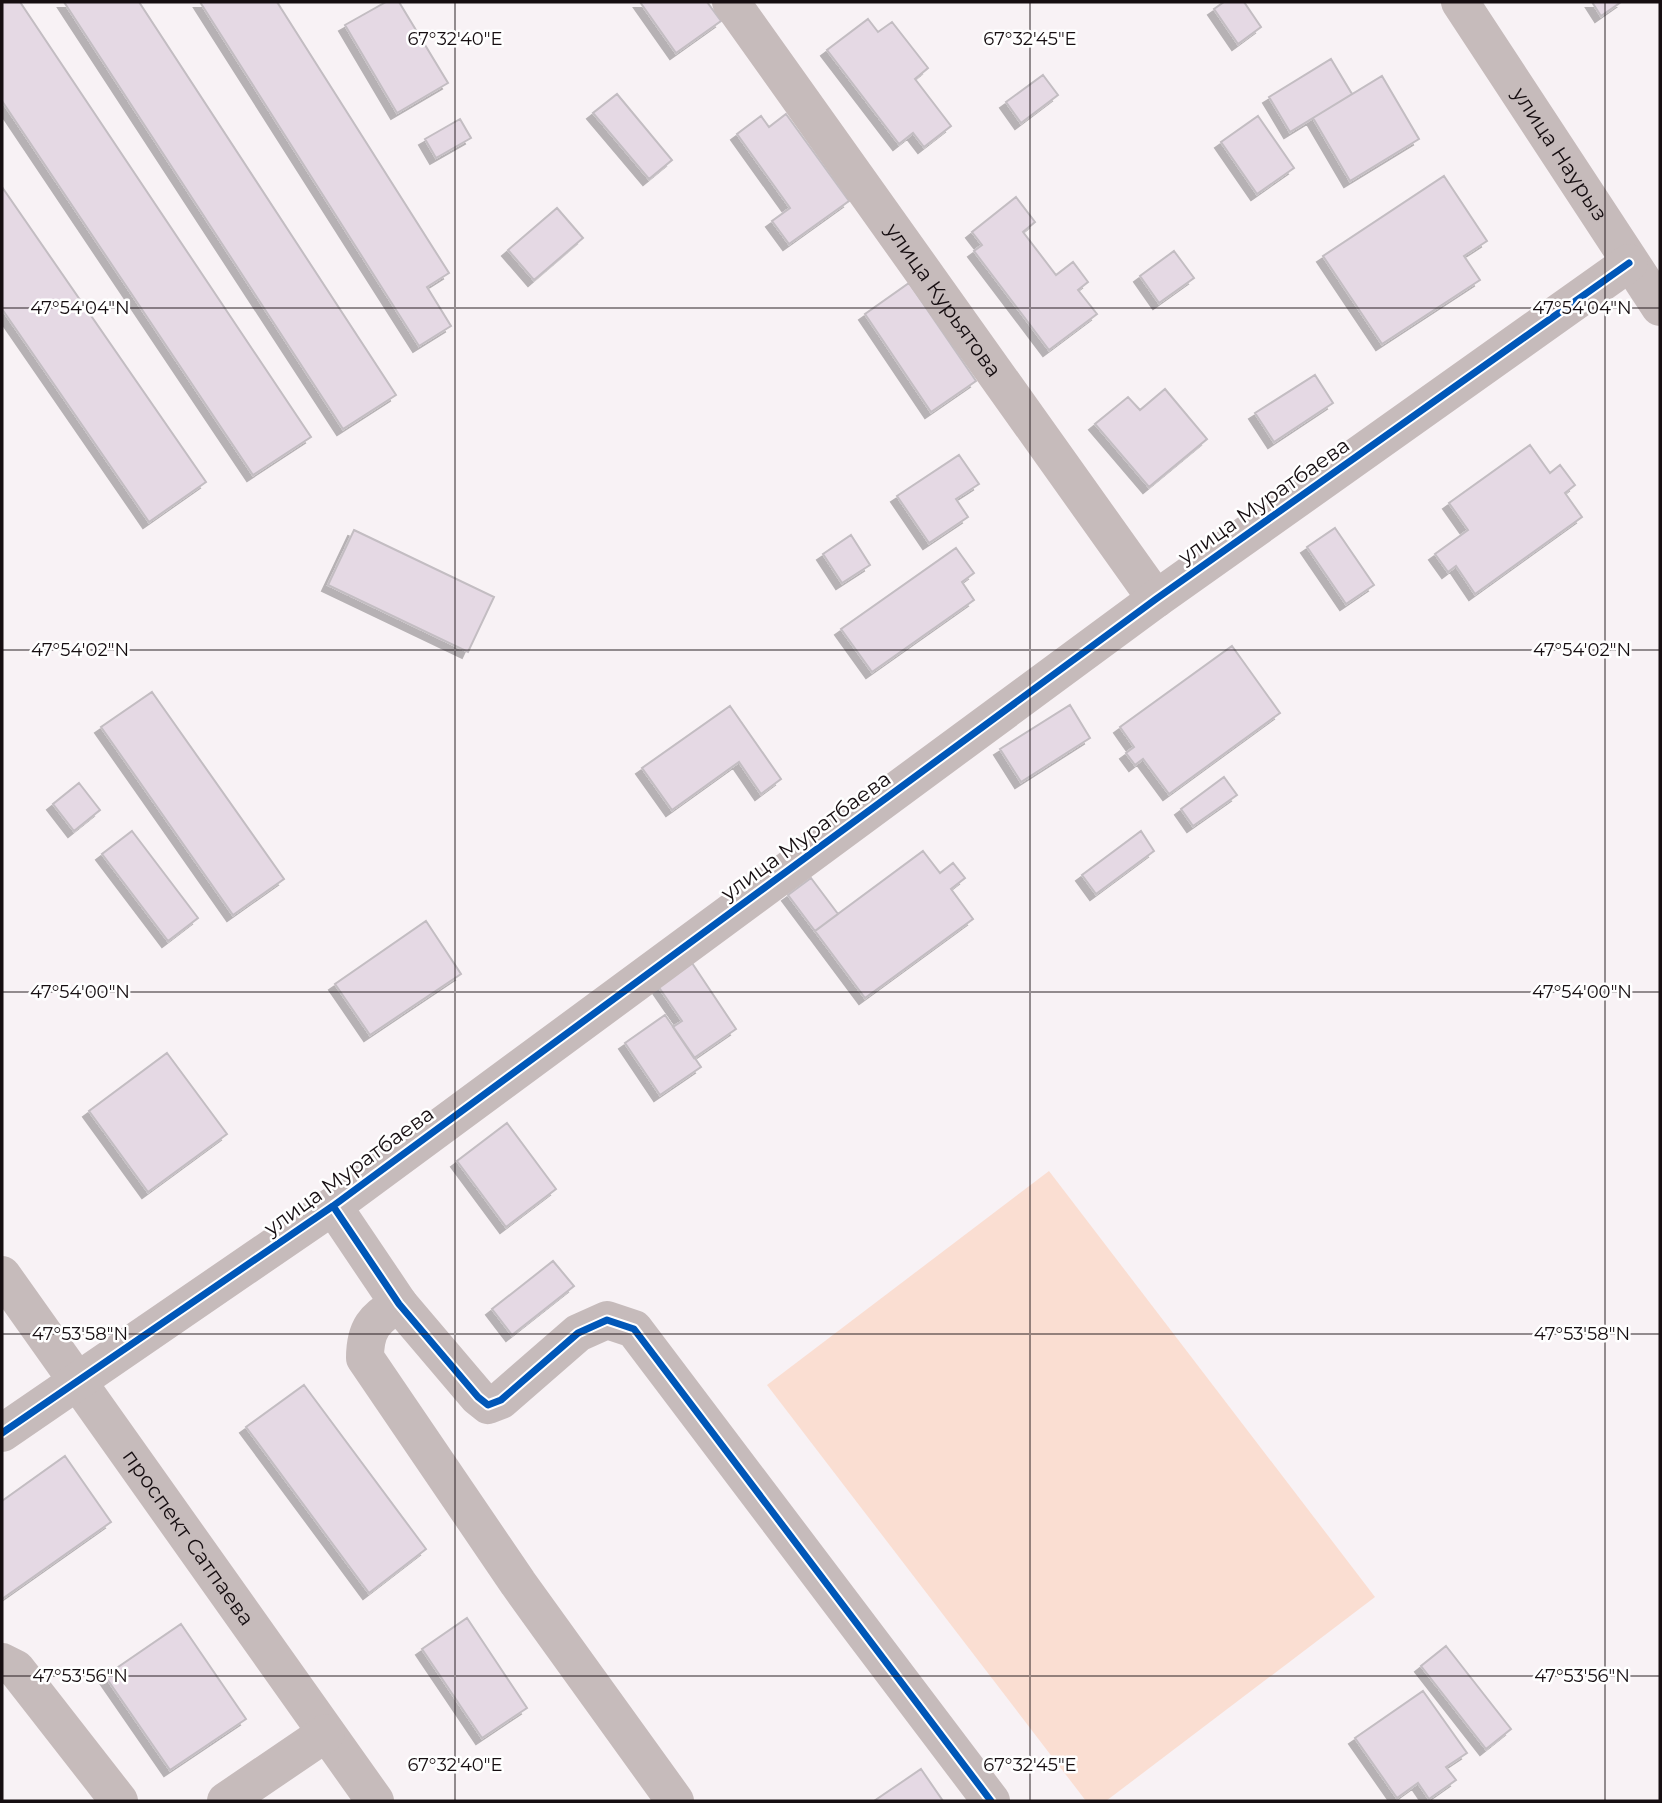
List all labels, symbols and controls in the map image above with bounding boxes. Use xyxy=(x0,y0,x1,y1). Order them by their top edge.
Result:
text: 67°32'40"E xyxy=(407,28,503,50)
text: 67°32'45"E xyxy=(983,28,1077,50)
street label: улица Наурыз xyxy=(1507,82,1613,225)
street label: улица Курьятова xyxy=(880,217,1007,382)
text: 47°54'04"N xyxy=(30,297,130,319)
text: 47°54'04"N xyxy=(1532,297,1632,319)
street label: улица Муратбаева xyxy=(1172,432,1354,570)
text: 47°54'02"N xyxy=(31,639,129,661)
text: 47°54'02"N xyxy=(1533,639,1631,661)
street label: улица Муратбаева xyxy=(715,766,895,906)
text: 47°54'00"N xyxy=(30,981,130,1003)
text: 47°54'00"N xyxy=(1532,981,1632,1003)
street label: улица Муратбаева xyxy=(258,1101,438,1241)
text: 47°53'58"N xyxy=(32,1323,128,1345)
text: 47°53'58"N xyxy=(1534,1323,1630,1345)
street label: проспект Сатпаева xyxy=(118,1445,260,1630)
text: 47°53'56"N xyxy=(32,1665,128,1687)
text: 47°53'56"N xyxy=(1534,1665,1630,1687)
text: 67°32'40"E xyxy=(407,1754,503,1776)
text: 67°32'45"E xyxy=(983,1754,1077,1776)

